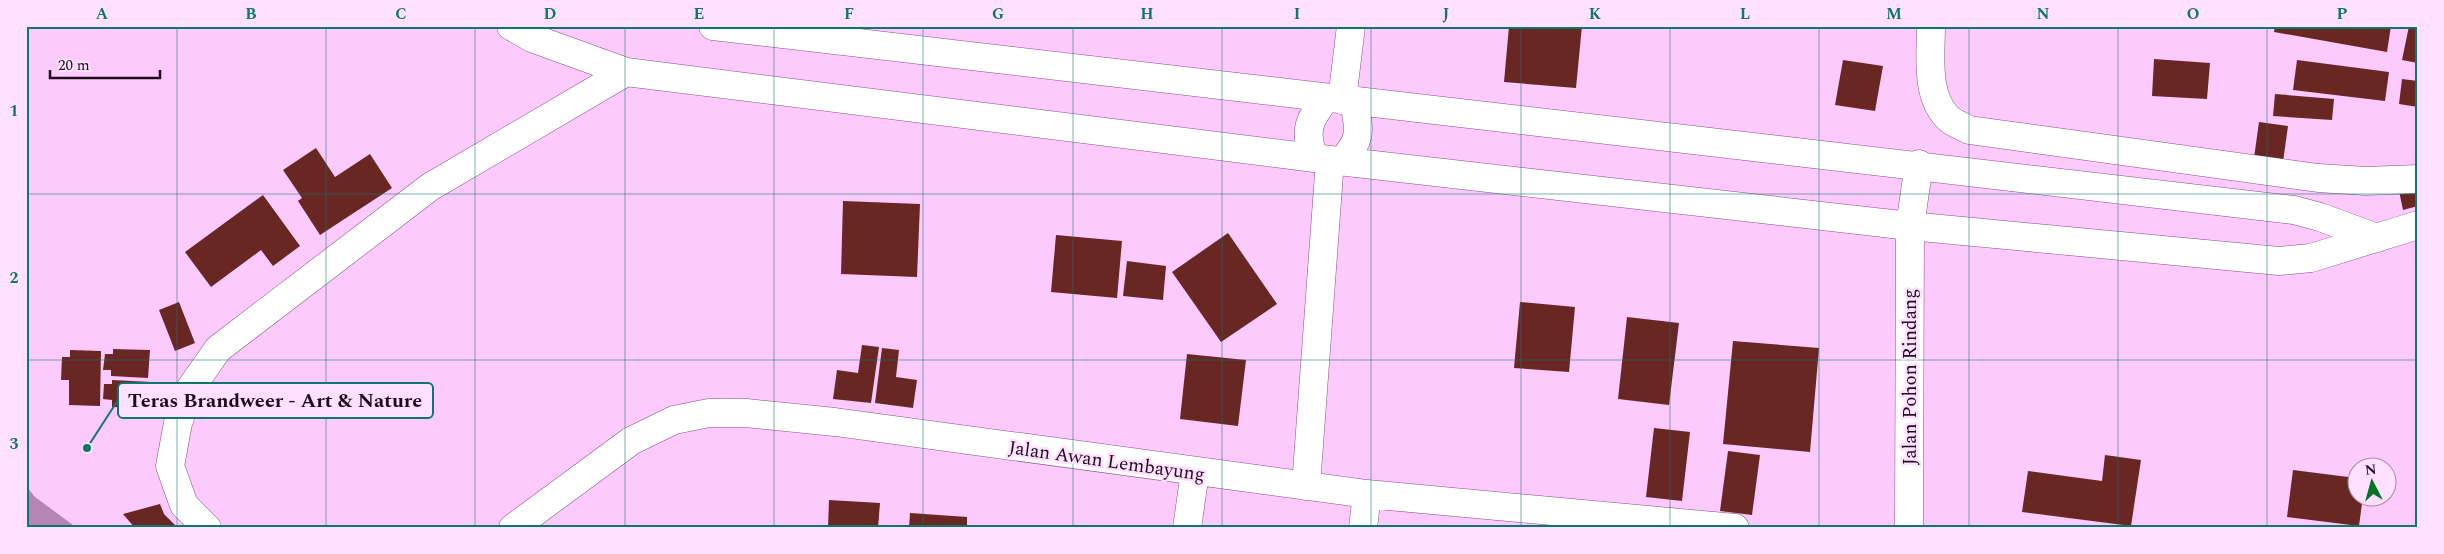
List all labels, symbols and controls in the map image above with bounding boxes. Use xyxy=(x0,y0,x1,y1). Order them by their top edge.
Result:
text: A xyxy=(96,2,109,26)
text: B xyxy=(245,2,257,26)
text: C xyxy=(395,2,407,26)
text: D xyxy=(544,2,557,26)
text: E xyxy=(694,2,704,26)
text: F xyxy=(844,2,854,26)
text: G xyxy=(992,2,1004,26)
text: H xyxy=(1140,2,1154,26)
text: I xyxy=(1294,2,1300,26)
text: J xyxy=(1443,2,1450,26)
text: K xyxy=(1589,2,1602,26)
text: L xyxy=(1740,2,1750,26)
text: M xyxy=(1886,2,1902,26)
text: N xyxy=(2036,2,2050,26)
text: O xyxy=(2187,2,2199,26)
text: P xyxy=(2337,2,2348,26)
scale bar xyxy=(50,48,160,80)
text: 20 m xyxy=(58,54,90,77)
text: 1 xyxy=(10,99,18,123)
text: 2 xyxy=(10,266,19,290)
street label: Jalan Pohon Rindang xyxy=(1896,289,1925,465)
callout: Teras Brandweer - Art & Nature xyxy=(118,383,433,418)
text: Teras Brandweer - Art & Nature xyxy=(128,386,422,416)
text: 3 xyxy=(10,432,19,456)
street label: Jalan Awan Lembayung xyxy=(1007,433,1207,490)
north arrow xyxy=(2346,456,2396,506)
text: N xyxy=(2364,459,2377,481)

